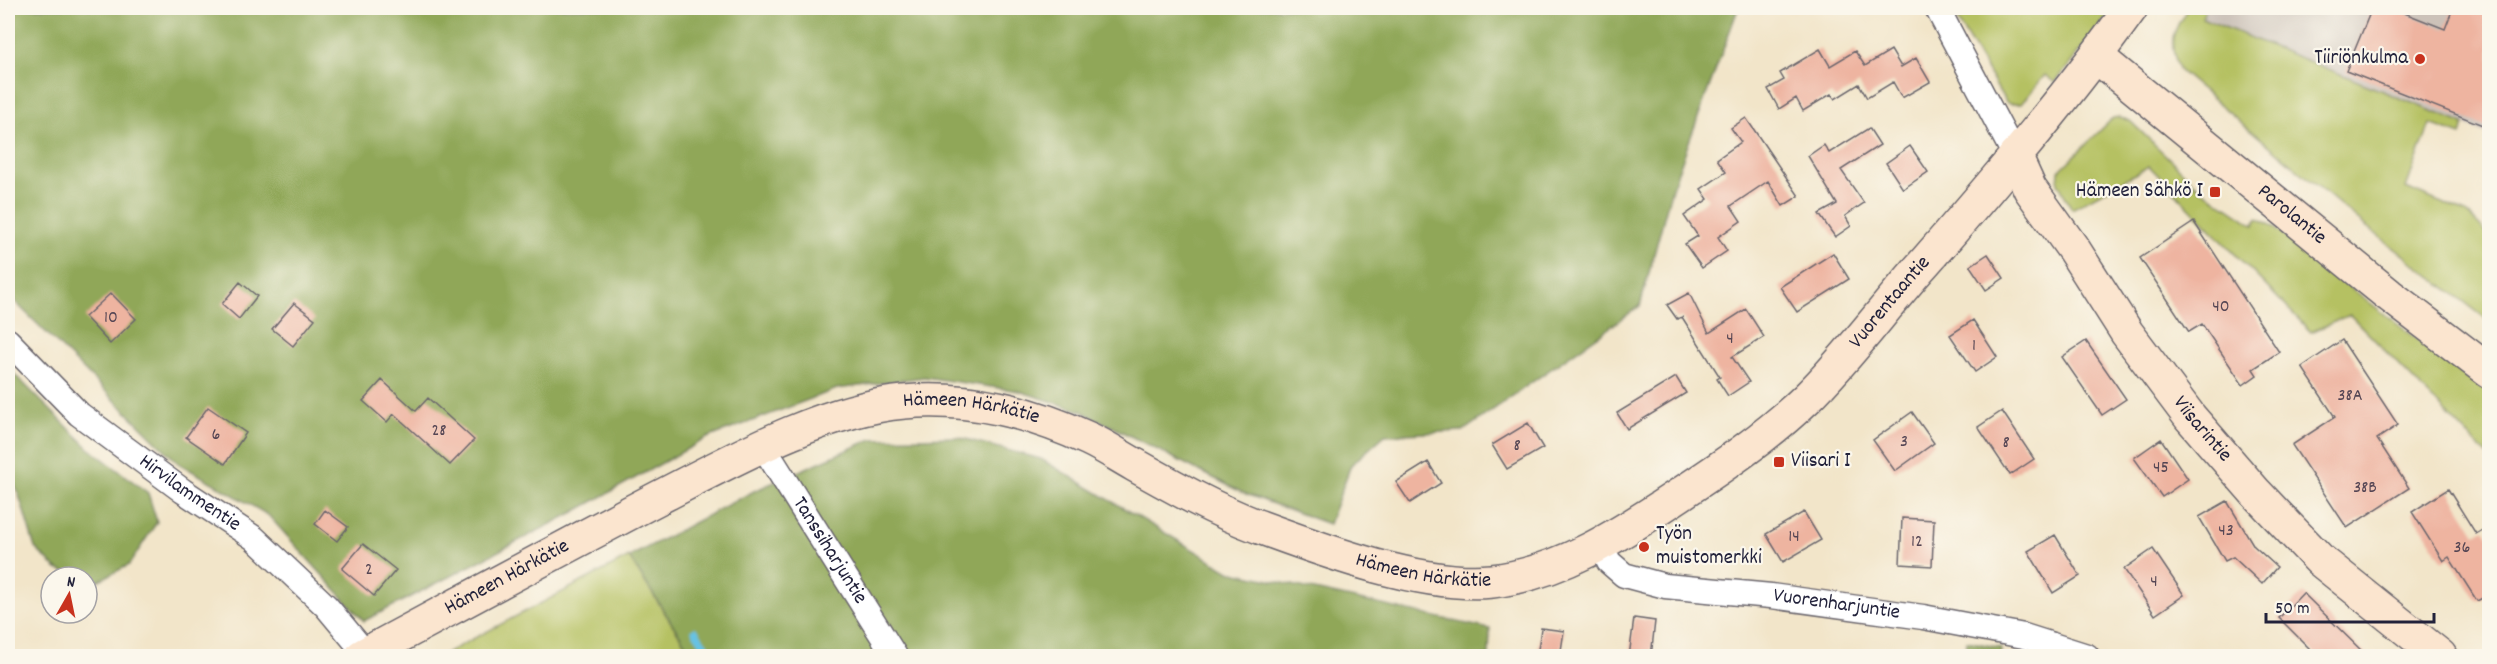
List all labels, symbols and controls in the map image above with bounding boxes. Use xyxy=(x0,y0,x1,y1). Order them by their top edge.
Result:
place label: Tiiriönkulma xyxy=(2314,44,2409,74)
marker: Tiiriönkulma xyxy=(2413,52,2427,66)
place label: Hämeen Sähkö I xyxy=(2076,177,2203,207)
street label: Parolantie xyxy=(2250,178,2333,253)
marker: Hämeen Sähkö I xyxy=(2208,185,2222,199)
street label: Vuorentaantie xyxy=(1843,250,1938,356)
house number: 40 xyxy=(2212,295,2230,320)
house number: 10 xyxy=(104,306,118,331)
house number: 4 xyxy=(1726,327,1734,352)
house number: 1 xyxy=(1972,334,1976,359)
house number: 38A xyxy=(2337,384,2363,409)
street label: Hämeen Härkätie xyxy=(902,386,1043,433)
street label: Viisarintie xyxy=(2165,390,2238,469)
house number: 28 xyxy=(431,419,447,444)
house number: 6 xyxy=(212,423,220,448)
house number: 3 xyxy=(1900,430,1908,455)
house number: 8 xyxy=(2002,431,2010,456)
house number: 8 xyxy=(1513,434,1521,459)
place label: Viisari I xyxy=(1791,447,1851,477)
street label: Hirvilammentie xyxy=(132,448,246,540)
marker: Viisari I xyxy=(1772,455,1786,469)
house number: 45 xyxy=(2153,456,2169,481)
house number: 38B xyxy=(2353,476,2377,501)
street label: Tanssiharjuntie xyxy=(784,491,874,611)
house number: 43 xyxy=(2218,519,2234,544)
place label: Työn muistomerkki xyxy=(1656,520,1762,574)
house number: 14 xyxy=(1788,525,1800,550)
house number: 12 xyxy=(1911,530,1923,555)
street label: Hämeen Härkätie xyxy=(440,532,575,624)
house number: 36 xyxy=(2454,536,2470,561)
marker: Työn muistomerkki xyxy=(1637,540,1651,554)
street label: Hämeen Härkätie xyxy=(1352,546,1492,597)
house number: 2 xyxy=(365,558,373,583)
north arrow xyxy=(39,565,99,625)
house number: 4 xyxy=(2150,570,2158,595)
text: N xyxy=(65,571,77,595)
street label: Vuorenharjuntie xyxy=(1771,581,1902,629)
scale bar xyxy=(2266,586,2434,624)
text: 50 m xyxy=(2275,597,2310,622)

